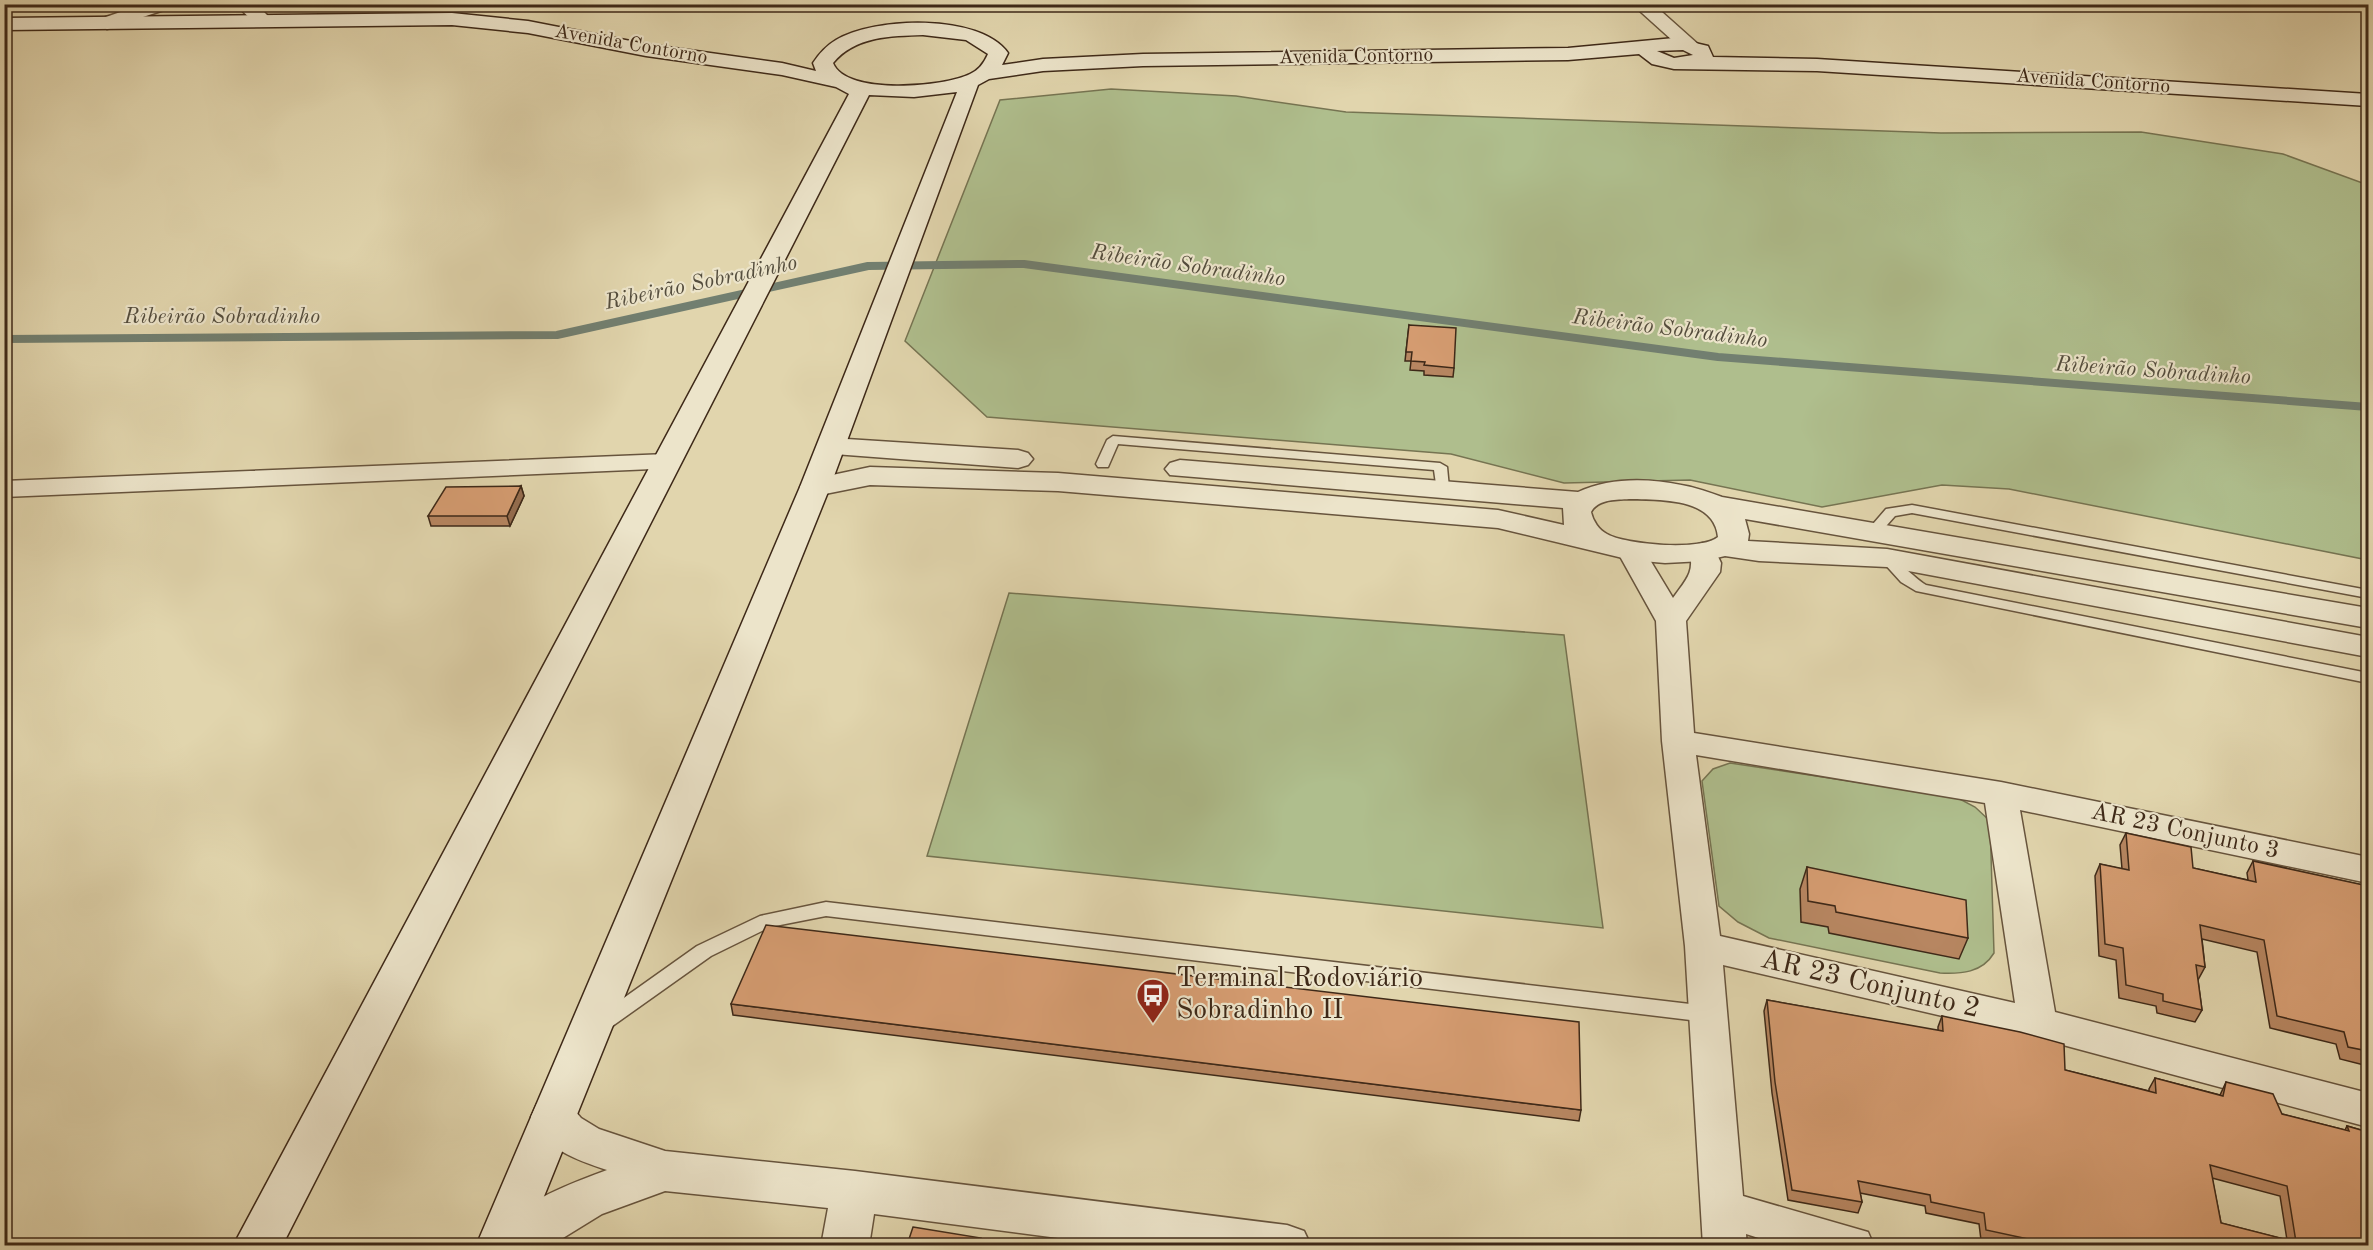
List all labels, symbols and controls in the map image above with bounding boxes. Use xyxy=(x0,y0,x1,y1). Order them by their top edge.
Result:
street label: Avenida Contorno xyxy=(553,22,709,68)
street label: Avenida Contorno xyxy=(1278,46,1434,68)
street label: Avenida Contorno xyxy=(2015,67,2171,97)
water label: Ribeirão Sobradinho xyxy=(1088,241,1287,291)
water label: Ribeirão Sobradinho xyxy=(602,252,799,314)
water label: Ribeirão Sobradinho xyxy=(123,306,320,328)
water label: Ribeirão Sobradinho xyxy=(1570,306,1769,352)
water label: Ribeirão Sobradinho xyxy=(2053,353,2252,389)
street label: AR 23 Conjunto 3 xyxy=(2089,800,2281,864)
street label: AR 23 Conjunto 2 xyxy=(1758,946,1982,1024)
place label: Terminal Rodoviário Sobradinho II xyxy=(1176,965,1423,1025)
bus stop icon: Terminal Rodoviário Sobradinho II xyxy=(1135,977,1171,1024)

